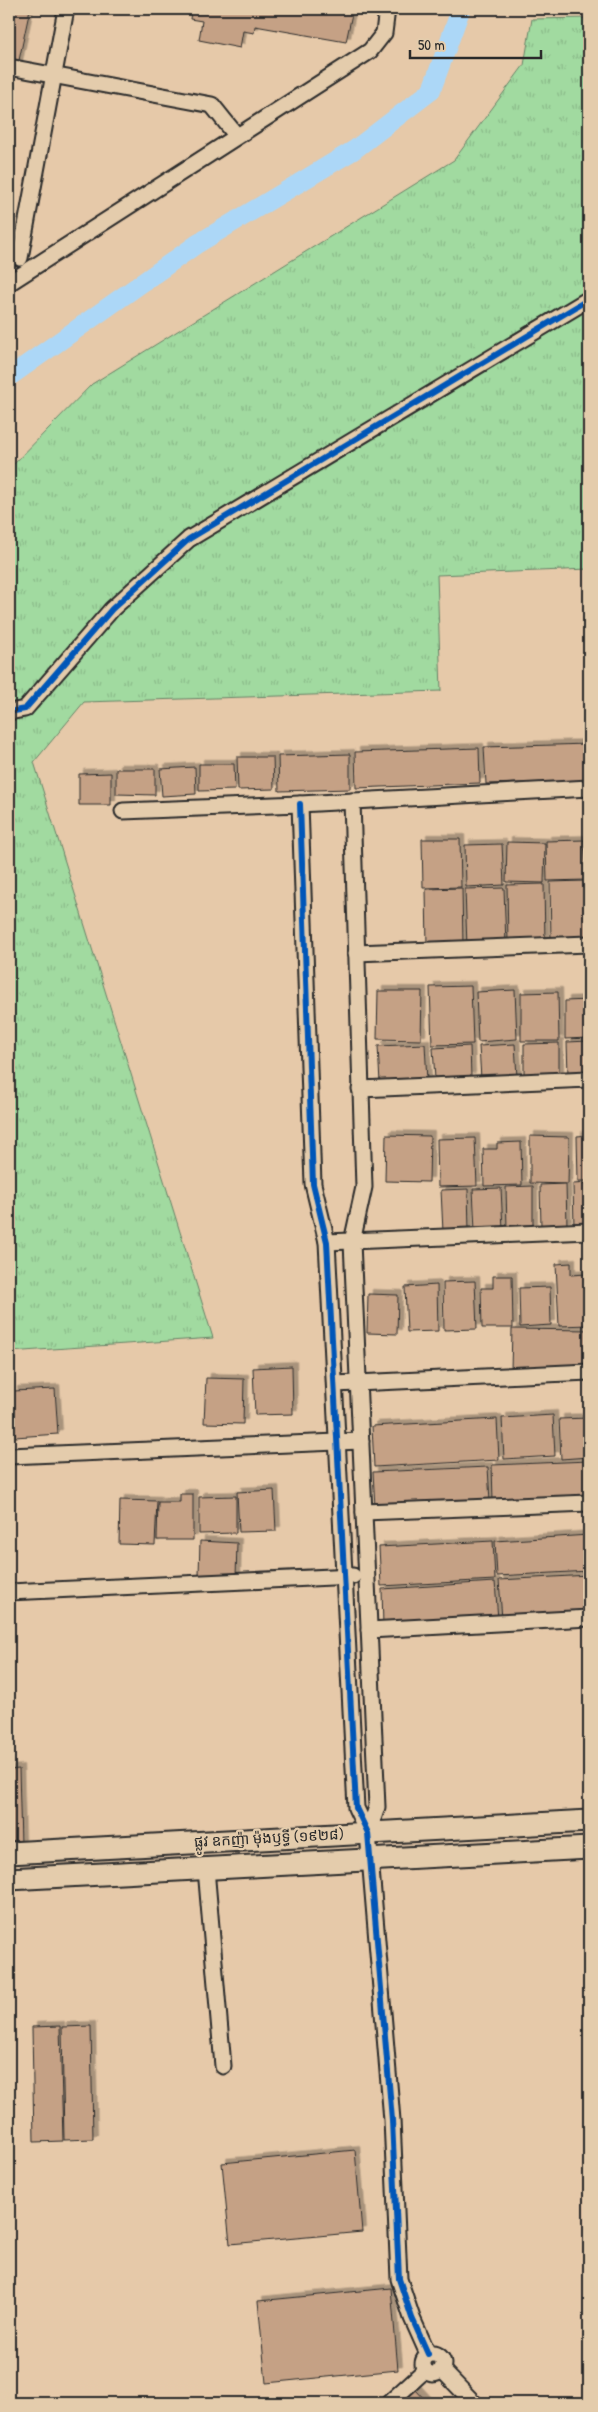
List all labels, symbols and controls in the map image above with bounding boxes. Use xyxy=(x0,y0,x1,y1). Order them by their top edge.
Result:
scale bar xyxy=(410,28,542,60)
text: 50 m xyxy=(418,34,445,55)
street label: ផ្លូវ ឧកញ៉ា ម៉ុងឫទ្ធី (១៩២៨) xyxy=(193,1823,345,1855)

